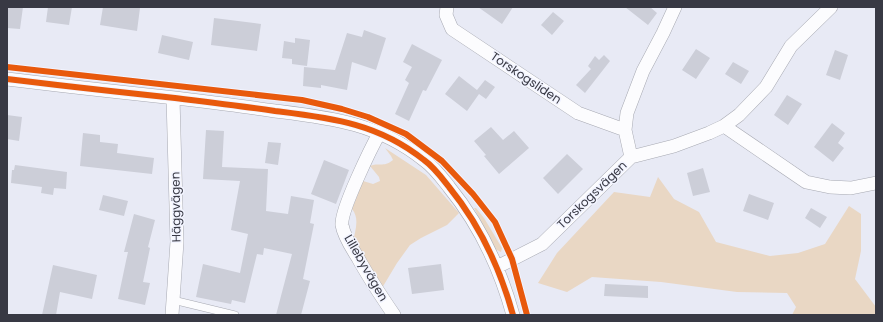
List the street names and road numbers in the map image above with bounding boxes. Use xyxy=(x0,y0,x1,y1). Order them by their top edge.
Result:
street label: Torskogsliden xyxy=(487,48,565,108)
street label: Torskogsvägen xyxy=(553,157,630,232)
street label: Häggvägen xyxy=(166,172,185,243)
street label: Lillebyvägen xyxy=(340,231,392,304)

